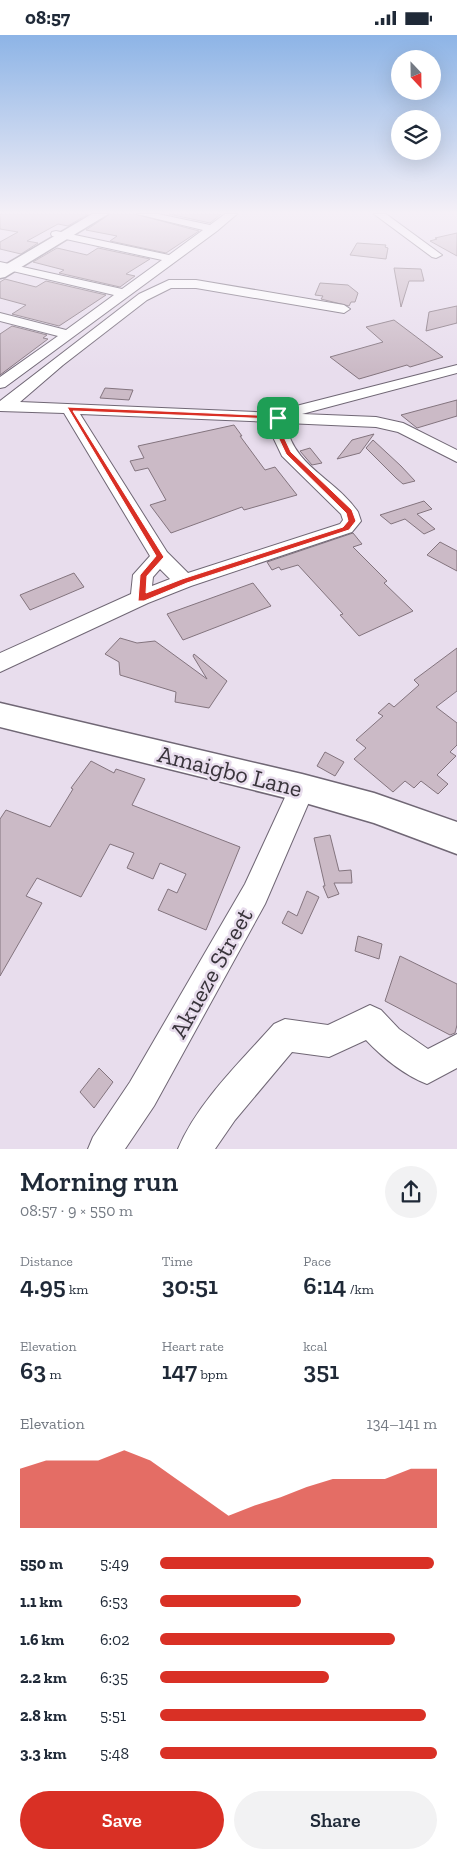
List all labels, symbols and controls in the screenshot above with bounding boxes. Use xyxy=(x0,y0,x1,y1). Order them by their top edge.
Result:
text: 08:57 xyxy=(25,6,70,29)
north arrow xyxy=(391,50,441,100)
map controls xyxy=(391,50,441,160)
button: layers xyxy=(391,110,441,160)
pin xyxy=(257,397,299,439)
icon: arrive xyxy=(264,404,292,432)
street label: Amaigbo Lane xyxy=(155,739,305,803)
street label: Akueze Street xyxy=(163,903,259,1043)
text: Morning run xyxy=(20,1165,178,1198)
button: share xyxy=(385,1166,437,1218)
text: 08:57 · 9 × 550 m xyxy=(20,1201,133,1220)
text: Distance xyxy=(20,1253,73,1270)
text: Time xyxy=(162,1253,193,1270)
text: Pace xyxy=(303,1253,331,1270)
text: 4.95 xyxy=(20,1270,66,1300)
text: 30:51 xyxy=(162,1270,218,1300)
text: 6:14 xyxy=(303,1270,347,1300)
text: km xyxy=(66,1281,88,1298)
text: /km xyxy=(347,1281,374,1298)
text: Elevation xyxy=(20,1338,77,1355)
text: Heart rate xyxy=(162,1338,224,1355)
text: kcal xyxy=(303,1338,327,1355)
text: 63 xyxy=(20,1355,46,1385)
text: 147 xyxy=(162,1355,197,1385)
text: 351 xyxy=(303,1355,339,1385)
text: m xyxy=(46,1366,62,1383)
text: bpm xyxy=(197,1366,228,1383)
text: Elevation xyxy=(20,1414,85,1433)
text: 134–141 m xyxy=(367,1414,437,1433)
text: 550 m xyxy=(20,1554,63,1573)
text: 5:49 xyxy=(100,1554,129,1573)
text: 1.1 km xyxy=(20,1592,62,1611)
text: 6:53 xyxy=(100,1592,128,1611)
text: 1.6 km xyxy=(20,1630,64,1649)
text: 6:02 xyxy=(100,1630,130,1649)
text: 2.2 km xyxy=(20,1668,67,1687)
text: 6:35 xyxy=(100,1668,128,1687)
text: 2.8 km xyxy=(20,1706,67,1725)
text: 5:51 xyxy=(100,1706,126,1725)
text: 3.3 km xyxy=(20,1744,67,1763)
text: 5:48 xyxy=(100,1744,129,1763)
button: Save xyxy=(20,1791,224,1849)
button: Share xyxy=(234,1791,437,1849)

